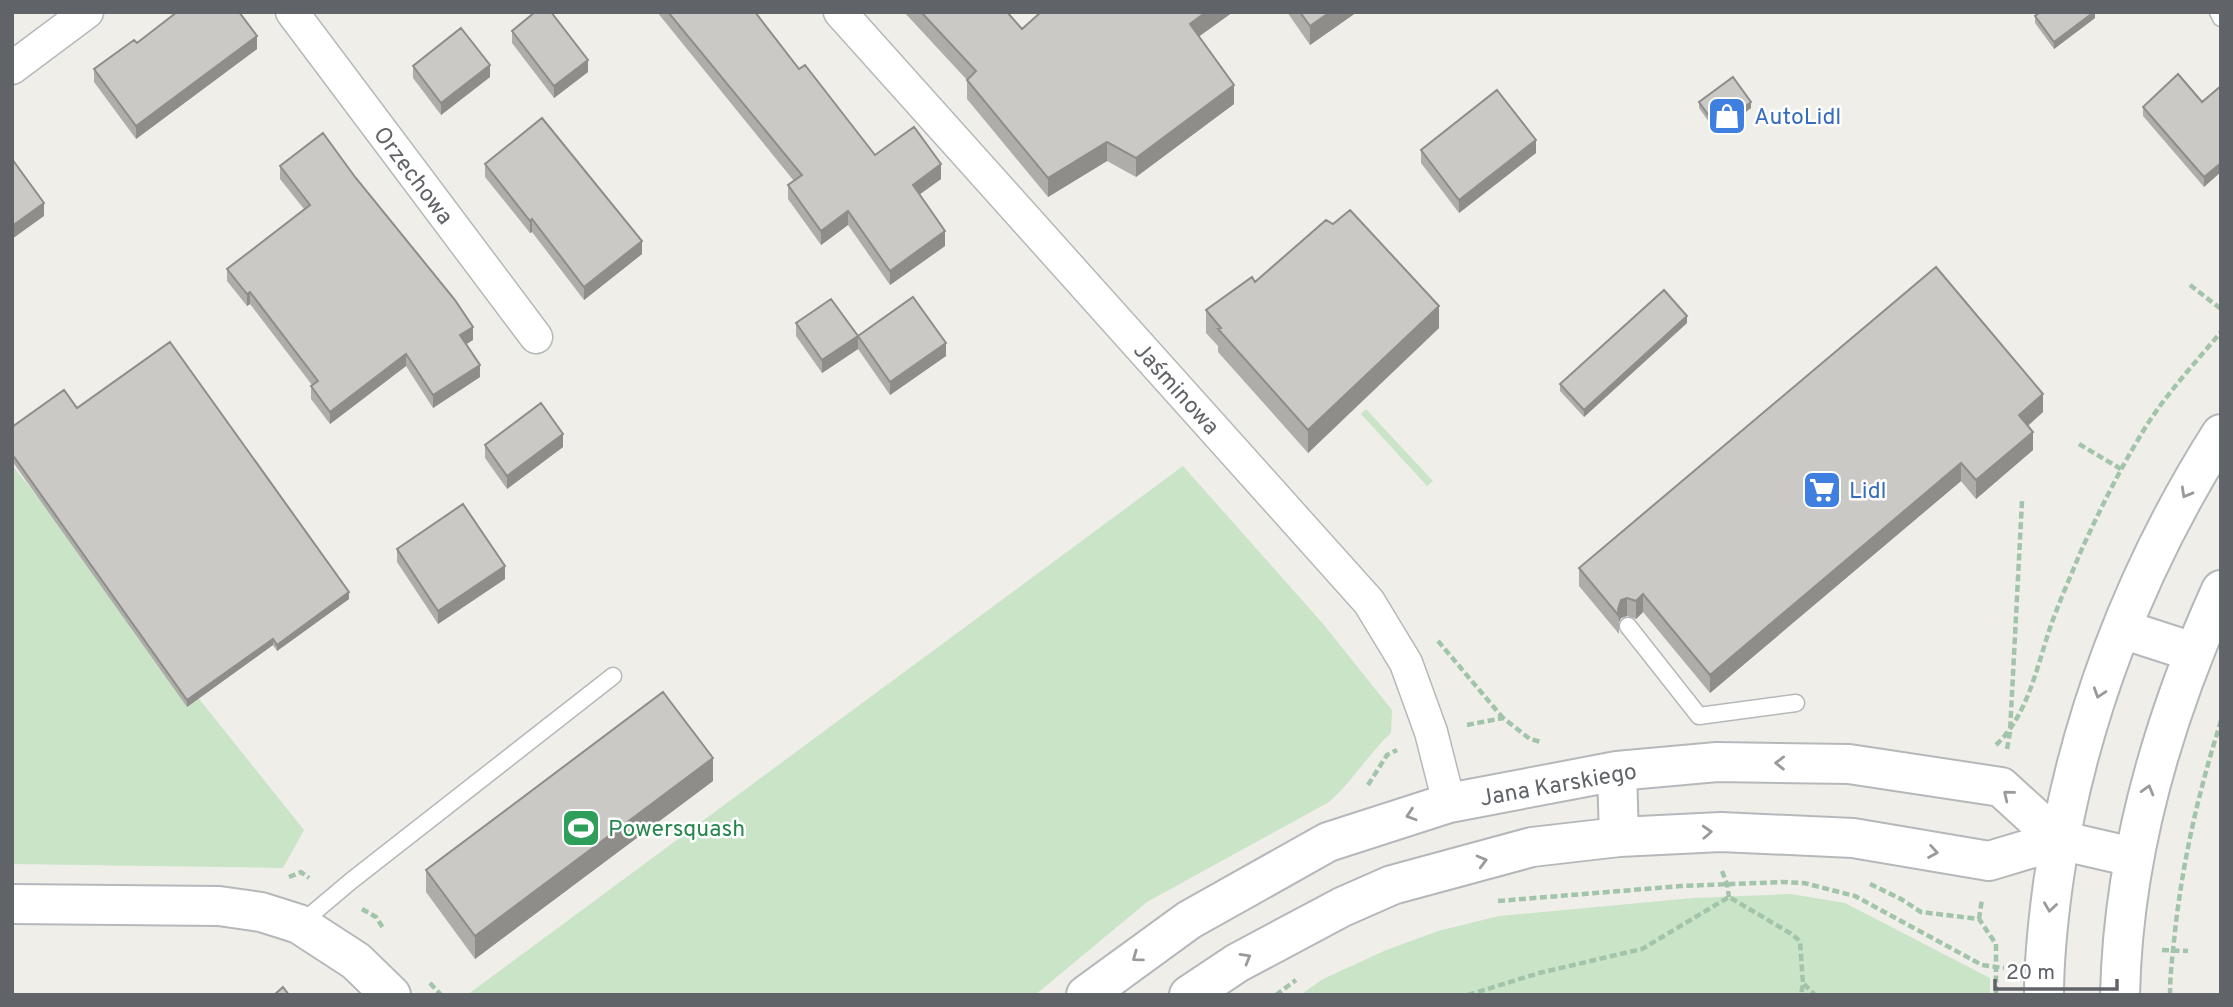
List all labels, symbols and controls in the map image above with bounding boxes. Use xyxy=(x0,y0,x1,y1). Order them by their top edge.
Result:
shop icon: AutoLidl xyxy=(1706,95,1748,137)
place label: AutoLidl xyxy=(1754,104,1841,133)
street label: Orzechowa xyxy=(366,122,458,231)
street label: Jaśminowa xyxy=(1126,337,1224,442)
supermarket icon: Lidl xyxy=(1801,469,1843,511)
place label: Lidl xyxy=(1849,478,1887,507)
one-way arrow xyxy=(2181,486,2194,498)
one-way arrow xyxy=(2092,687,2107,699)
one-way arrow xyxy=(1775,755,1785,771)
street label: Jana Karskiego xyxy=(1478,758,1639,815)
one-way arrow xyxy=(2139,784,2154,796)
one-way arrow xyxy=(2003,790,2015,803)
sports icon: Powersquash xyxy=(560,807,602,849)
one-way arrow xyxy=(1406,807,1418,822)
place label: Powersquash xyxy=(608,816,745,845)
one-way arrow xyxy=(1702,825,1713,840)
one-way arrow xyxy=(1927,844,1939,859)
one-way arrow xyxy=(1476,854,1488,869)
one-way arrow xyxy=(2043,901,2058,913)
scale bar xyxy=(1995,948,2118,992)
one-way arrow xyxy=(1132,949,1145,961)
one-way arrow xyxy=(1239,953,1252,966)
text: 20 m xyxy=(2006,960,2055,987)

